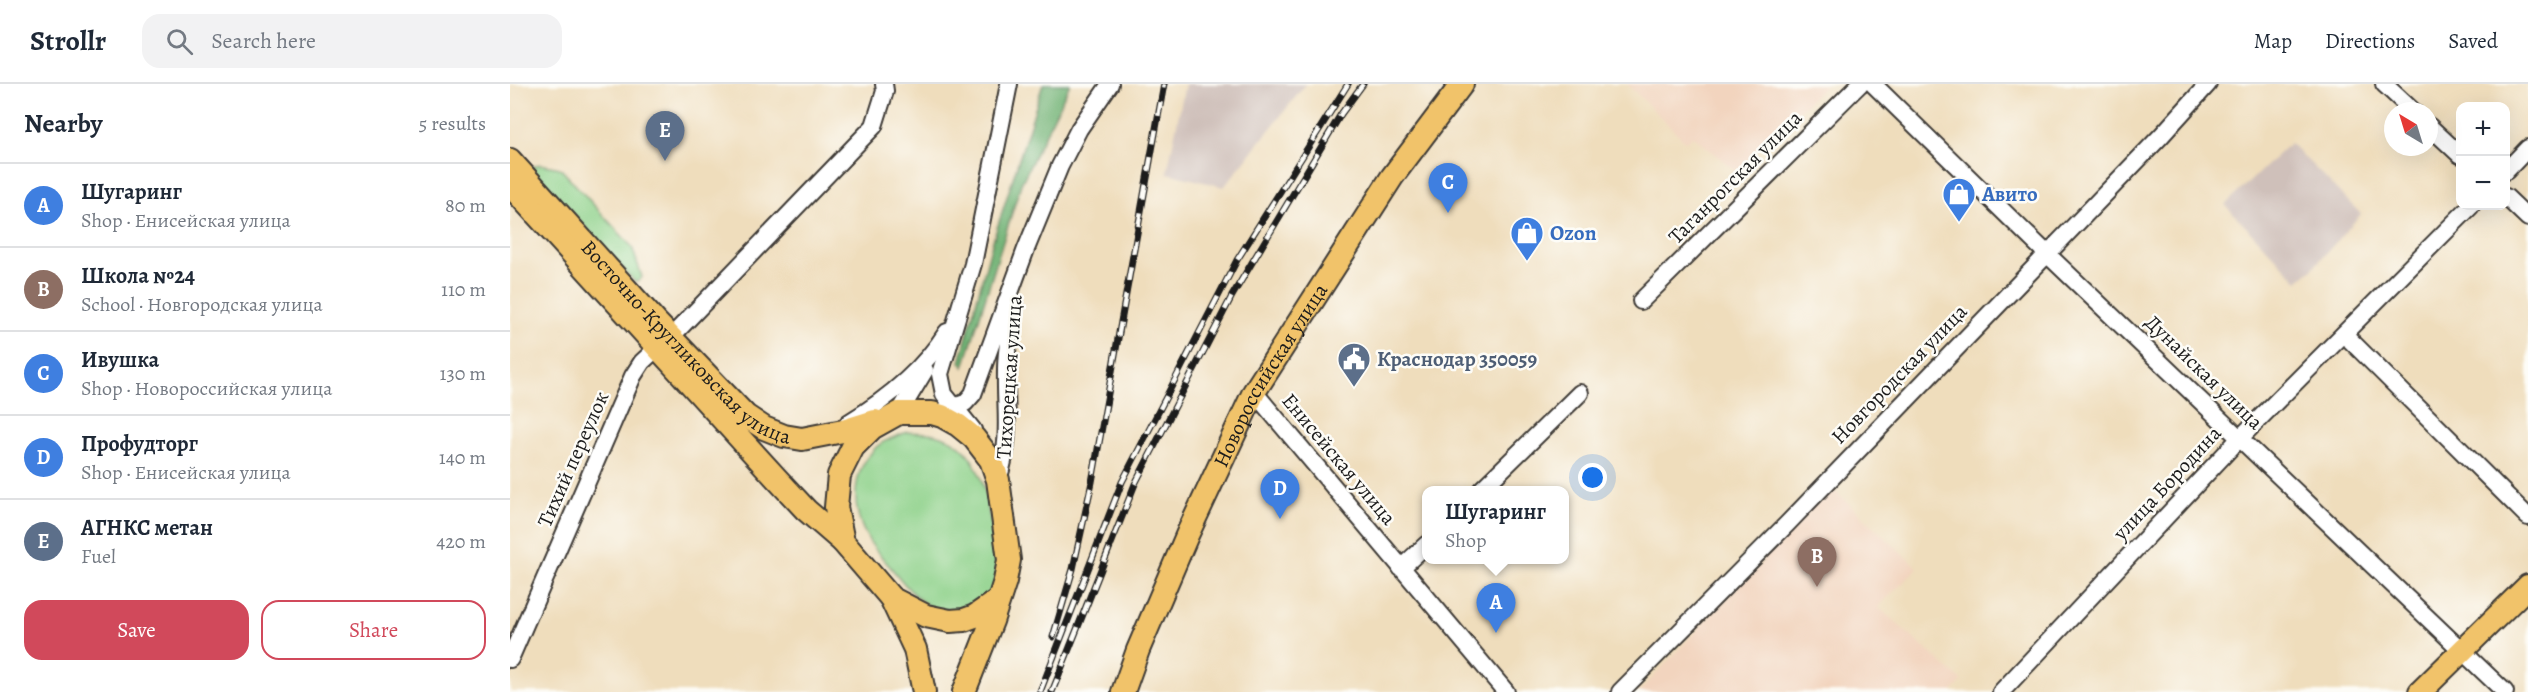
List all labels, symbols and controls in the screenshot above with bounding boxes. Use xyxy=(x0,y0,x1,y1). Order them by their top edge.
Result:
search box xyxy=(142,14,562,68)
text: Strollr xyxy=(30,22,106,60)
icon: search xyxy=(163,25,196,58)
text: Search here xyxy=(211,26,316,56)
text: Map xyxy=(2254,27,2292,55)
text: Directions xyxy=(2325,27,2415,55)
text: Saved xyxy=(2448,27,2498,55)
north arrow xyxy=(2384,102,2438,156)
map controls xyxy=(2456,102,2510,210)
button: + xyxy=(2456,102,2510,156)
street label: Таганрогская улица xyxy=(1662,104,1808,250)
text: Nearby xyxy=(24,106,103,141)
text: 5 results xyxy=(419,110,486,137)
pin: E xyxy=(646,112,684,161)
button: − xyxy=(2456,156,2510,210)
pin: C xyxy=(1428,164,1468,213)
shop icon: Авито xyxy=(1941,176,1977,223)
text: Шугаринг xyxy=(81,177,182,207)
place label: Авито xyxy=(1981,180,2038,208)
text: A xyxy=(37,192,50,219)
text: 80 m xyxy=(445,192,486,219)
text: Shop · Енисейская улица xyxy=(81,207,291,234)
shop icon: Ozon xyxy=(1509,215,1545,262)
place label: Ozon xyxy=(1550,219,1597,247)
street label: Восточно-Кругликовская улица xyxy=(575,234,793,451)
text: Школа №24 xyxy=(81,261,195,291)
text: B xyxy=(37,276,50,303)
text: 110 m xyxy=(441,276,486,303)
street label: Новороссийская улица xyxy=(1207,278,1334,472)
text: School · Новгородская улица xyxy=(81,291,323,318)
street label: Тихорецкая улица xyxy=(989,294,1029,460)
street label: Новгородская улица xyxy=(1825,298,1973,450)
street label: Дунайская улица xyxy=(2139,308,2269,436)
public building icon: Краснодар 350059 xyxy=(1336,341,1372,388)
text: Ивушка xyxy=(81,345,159,375)
place label: Краснодар 350059 xyxy=(1377,345,1537,373)
text: C xyxy=(37,360,50,387)
text: 130 m xyxy=(440,360,486,387)
text: Shop · Новороссийская улица xyxy=(81,375,333,402)
street label: Тихий переулок xyxy=(531,387,615,531)
street label: Енисейская улица xyxy=(1276,387,1403,531)
street label: улица Бородина xyxy=(2106,419,2228,547)
text: Профудторг xyxy=(81,429,198,459)
text: D xyxy=(37,444,50,471)
text: 140 m xyxy=(439,444,486,471)
text: Shop · Енисейская улица xyxy=(81,459,291,486)
your location xyxy=(1578,463,1607,492)
pin: D xyxy=(1260,470,1300,519)
popup xyxy=(1422,486,1569,564)
text: Шугаринг xyxy=(1445,497,1546,527)
text: АГНКС метан xyxy=(81,513,213,543)
text: Shop xyxy=(1445,527,1487,554)
text: E xyxy=(38,528,49,555)
text: 420 m xyxy=(436,528,486,555)
pin: B xyxy=(1798,538,1836,587)
text: Fuel xyxy=(81,543,116,570)
pin: A xyxy=(1476,584,1516,633)
button: Save xyxy=(24,600,249,660)
button: Share xyxy=(261,600,486,660)

